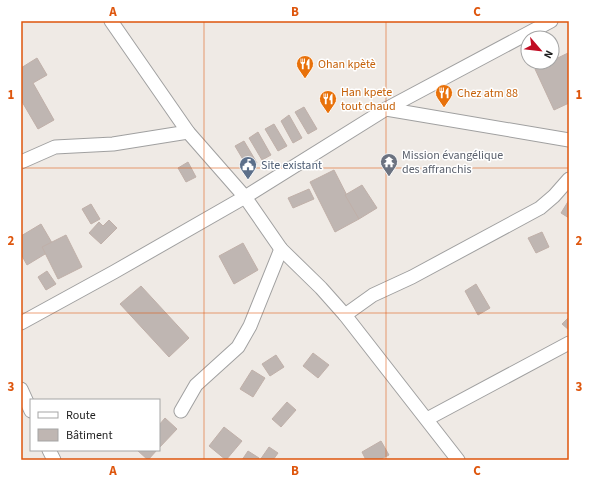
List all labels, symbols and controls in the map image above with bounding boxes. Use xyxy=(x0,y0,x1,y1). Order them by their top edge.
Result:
text: A xyxy=(108,3,117,21)
text: B xyxy=(291,3,299,21)
text: C xyxy=(473,3,481,21)
north arrow xyxy=(520,30,560,70)
text: N xyxy=(540,48,557,61)
restaurant icon: Ohan kpètè xyxy=(295,54,315,79)
place label: Ohan kpètè xyxy=(318,56,376,73)
restaurant icon: Chez atm 88 xyxy=(434,83,454,108)
place label: Han kpete tout chaud xyxy=(341,84,396,115)
place label: Chez atm 88 xyxy=(457,85,518,102)
text: 1 xyxy=(8,86,15,104)
text: 1 xyxy=(576,86,583,104)
restaurant icon: Han kpete tout chaud xyxy=(318,89,338,114)
place label: Mission évangélique des affranchis xyxy=(402,147,503,178)
temple icon: Mission évangélique des affranchis xyxy=(379,152,399,177)
public building icon: Site existant xyxy=(238,155,258,180)
place label: Site existant xyxy=(261,157,322,174)
text: 2 xyxy=(8,232,15,250)
text: 2 xyxy=(576,232,583,250)
text: 3 xyxy=(8,378,15,396)
text: 3 xyxy=(576,378,583,396)
legend xyxy=(30,399,160,451)
text: Route xyxy=(66,407,96,424)
text: Bâtiment xyxy=(66,427,112,444)
text: A xyxy=(108,462,117,480)
text: B xyxy=(291,462,299,480)
text: C xyxy=(473,462,481,480)

